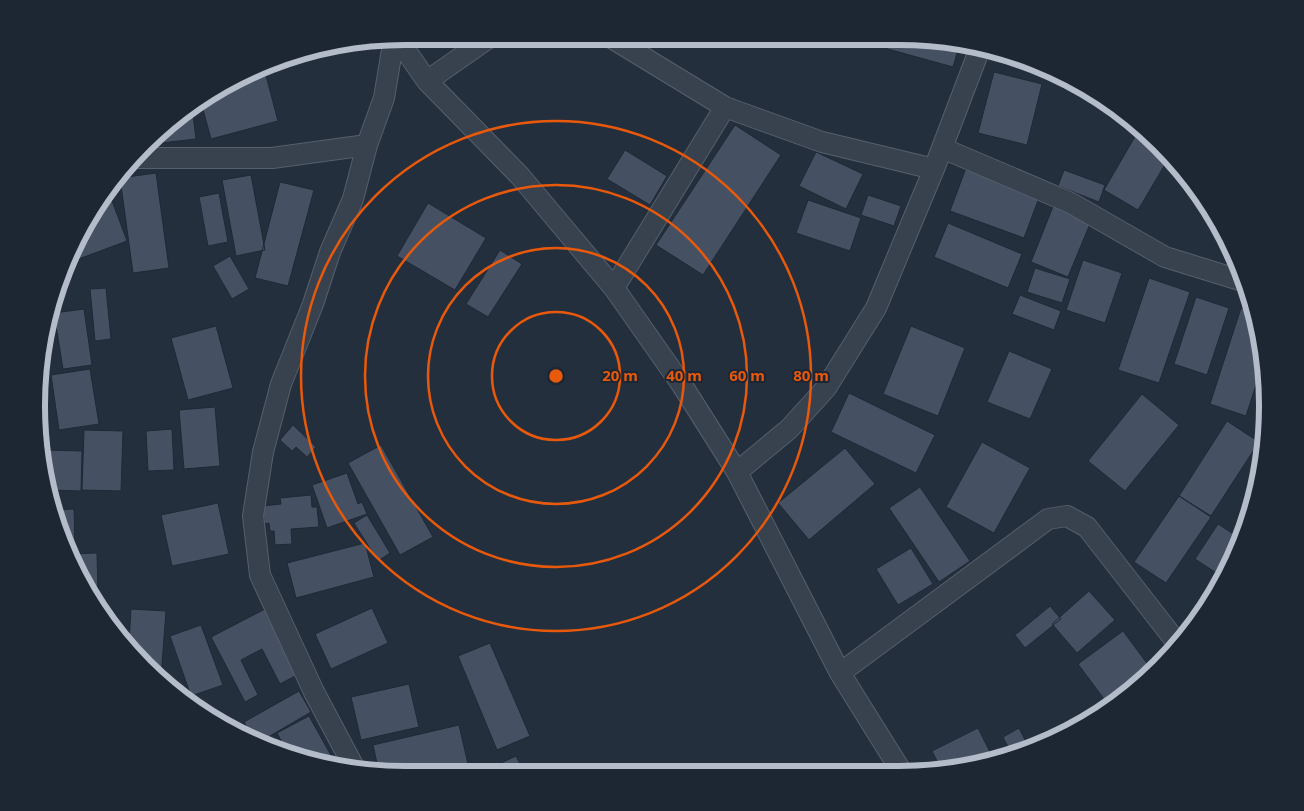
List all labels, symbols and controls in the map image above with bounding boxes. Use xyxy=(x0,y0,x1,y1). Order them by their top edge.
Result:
text: 20 m xyxy=(602,365,638,385)
text: 40 m xyxy=(666,365,702,385)
text: 60 m xyxy=(729,365,765,385)
text: 80 m xyxy=(793,365,829,385)
centre of rings xyxy=(547,367,565,385)

